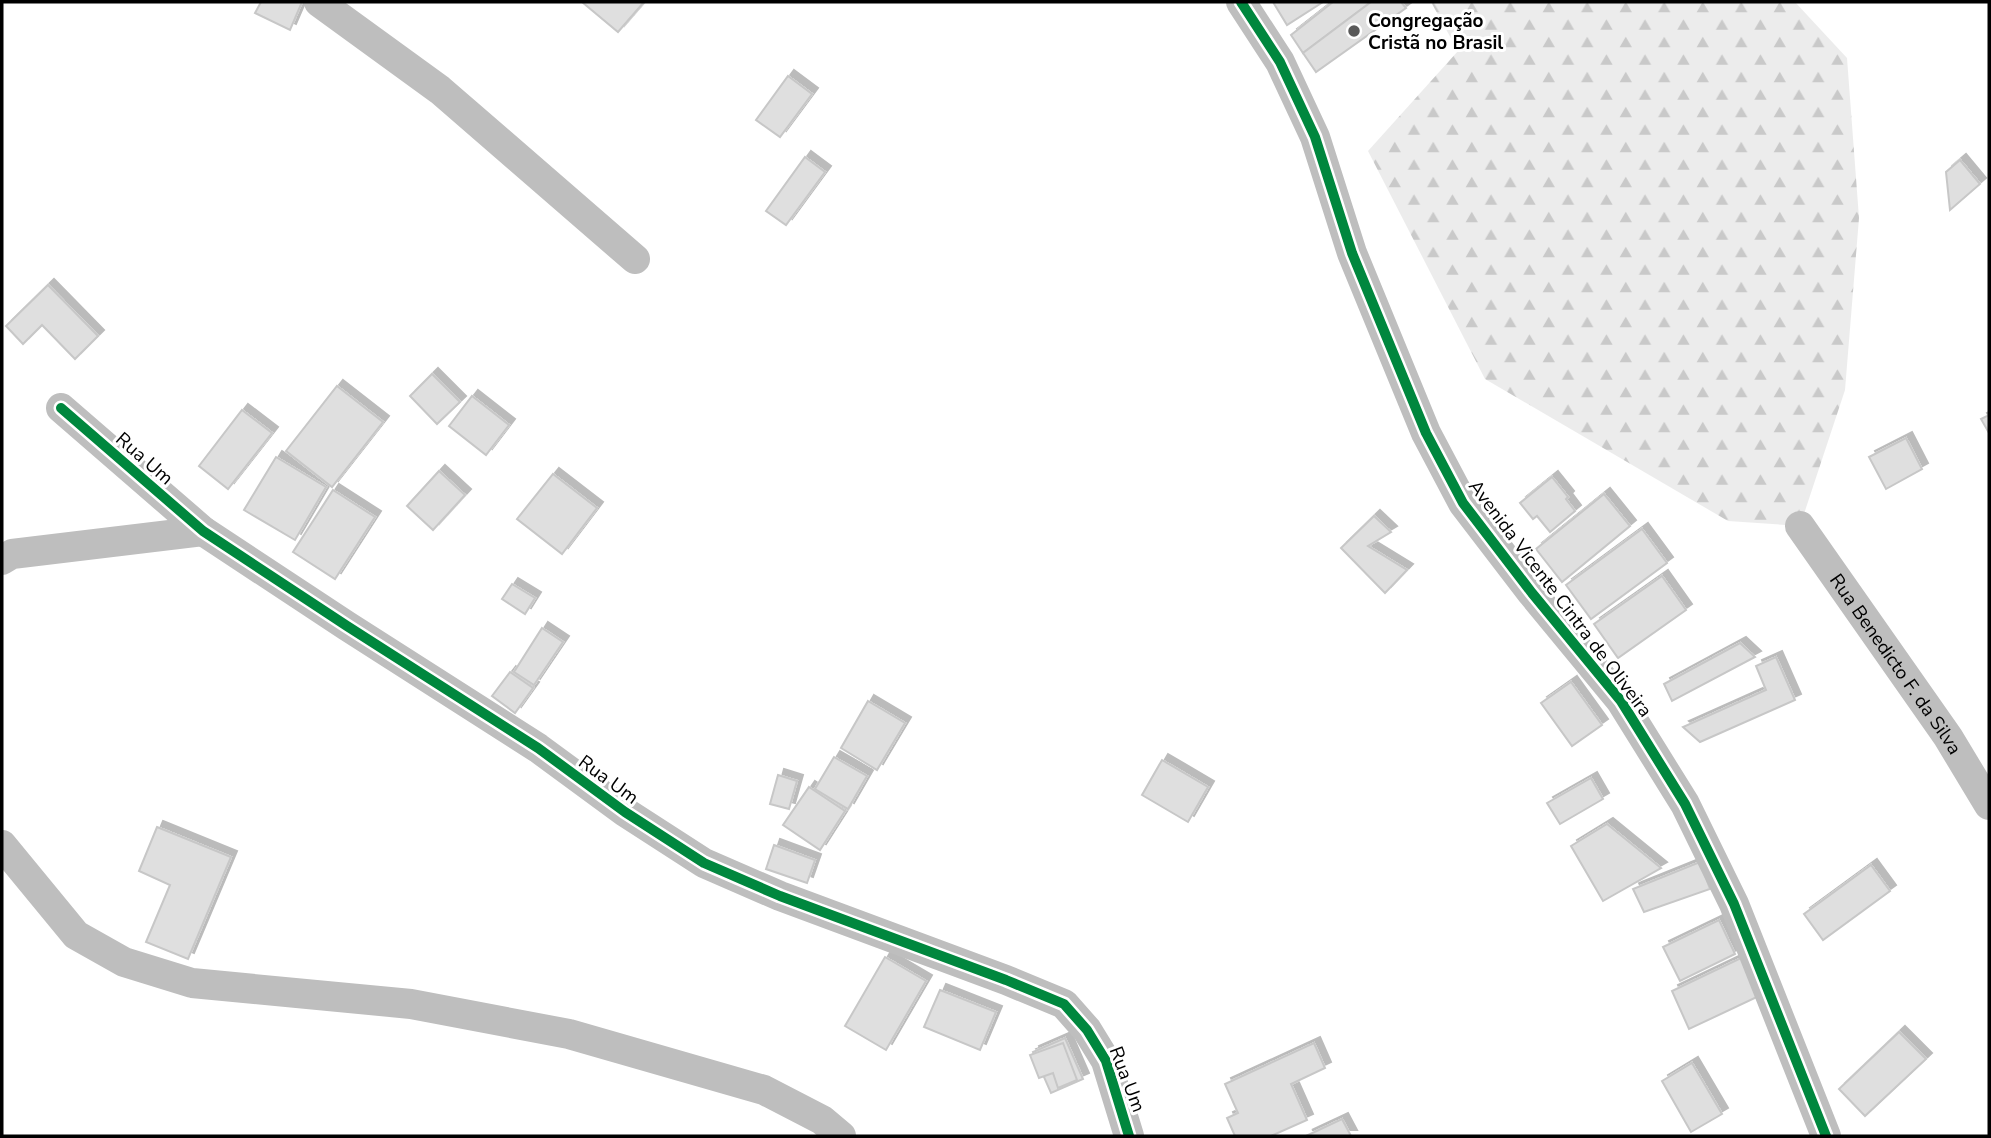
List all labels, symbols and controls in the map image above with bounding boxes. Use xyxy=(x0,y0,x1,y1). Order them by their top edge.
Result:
place label: Congregação Cristã no Brasil xyxy=(1368,8,1503,56)
marker: Congregação Cristã no Brasil xyxy=(1346,23,1362,39)
street label: Rua Um xyxy=(110,426,179,491)
street label: Avenida Vicente Cintra de Oliveira xyxy=(1462,475,1658,723)
street label: Rua Benedicto F. da Silva xyxy=(1823,569,1967,759)
street label: Rua Um xyxy=(573,749,644,810)
street label: Rua Um xyxy=(1103,1043,1151,1116)

